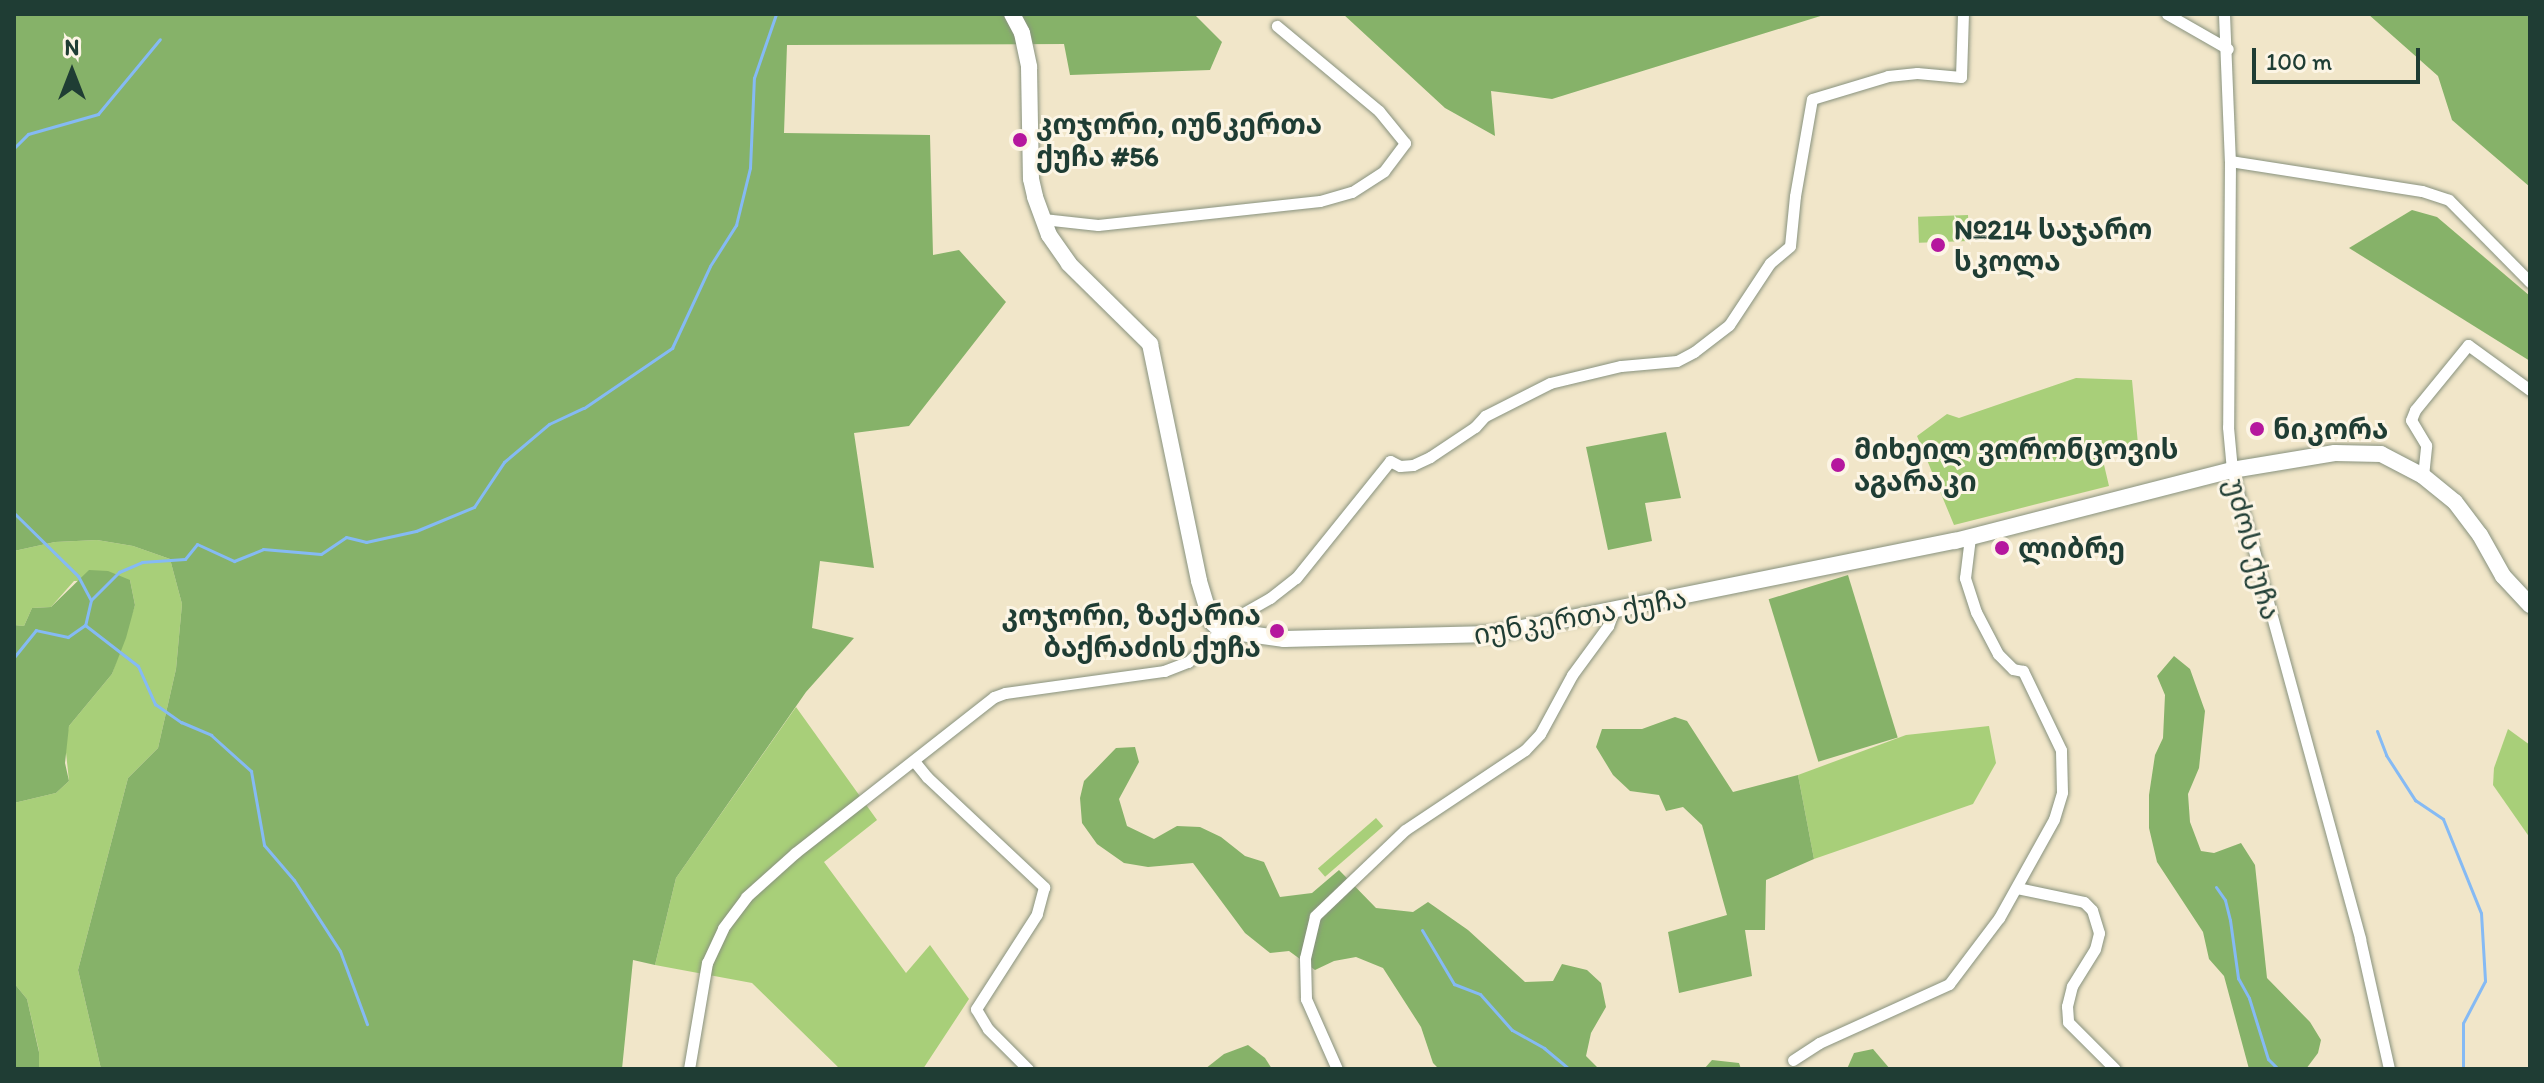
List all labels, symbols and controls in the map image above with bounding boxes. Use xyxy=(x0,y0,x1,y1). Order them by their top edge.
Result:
north arrow xyxy=(32,32,112,112)
scale bar xyxy=(2256,32,2424,82)
text: N xyxy=(65,34,79,61)
text: 100 m xyxy=(2266,47,2332,76)
place label: კოჯორი, იუნკერთა ქუჩა #56 xyxy=(1036,107,1322,173)
marker: კოჯორი, იუნკერთა ქუჩა #56 xyxy=(1011,131,1029,149)
place label: №214 საჯარო სკოლა xyxy=(1954,212,2152,278)
marker: №214 საჯარო სკოლა xyxy=(1929,236,1947,254)
place label: ნიკორა xyxy=(2273,412,2388,446)
marker: ნიკორა xyxy=(2248,420,2266,438)
place label: მიხეილ ვორონცოვის აგარაკი xyxy=(1854,432,2179,498)
marker: მიხეილ ვორონცოვის აგარაკი xyxy=(1829,456,1847,474)
street label: უძოს ქუჩა xyxy=(2218,475,2288,623)
place label: ლიბრე xyxy=(2018,531,2125,565)
marker: ლიბრე xyxy=(1993,539,2011,557)
street label: იუნკერთა ქუჩა xyxy=(1471,581,1689,651)
place label: კოჯორი, ზაქარია ბაქრაძის ქუჩა xyxy=(1001,598,1261,664)
marker: კოჯორი, ზაქარია ბაქრაძის ქუჩა xyxy=(1268,622,1286,640)

